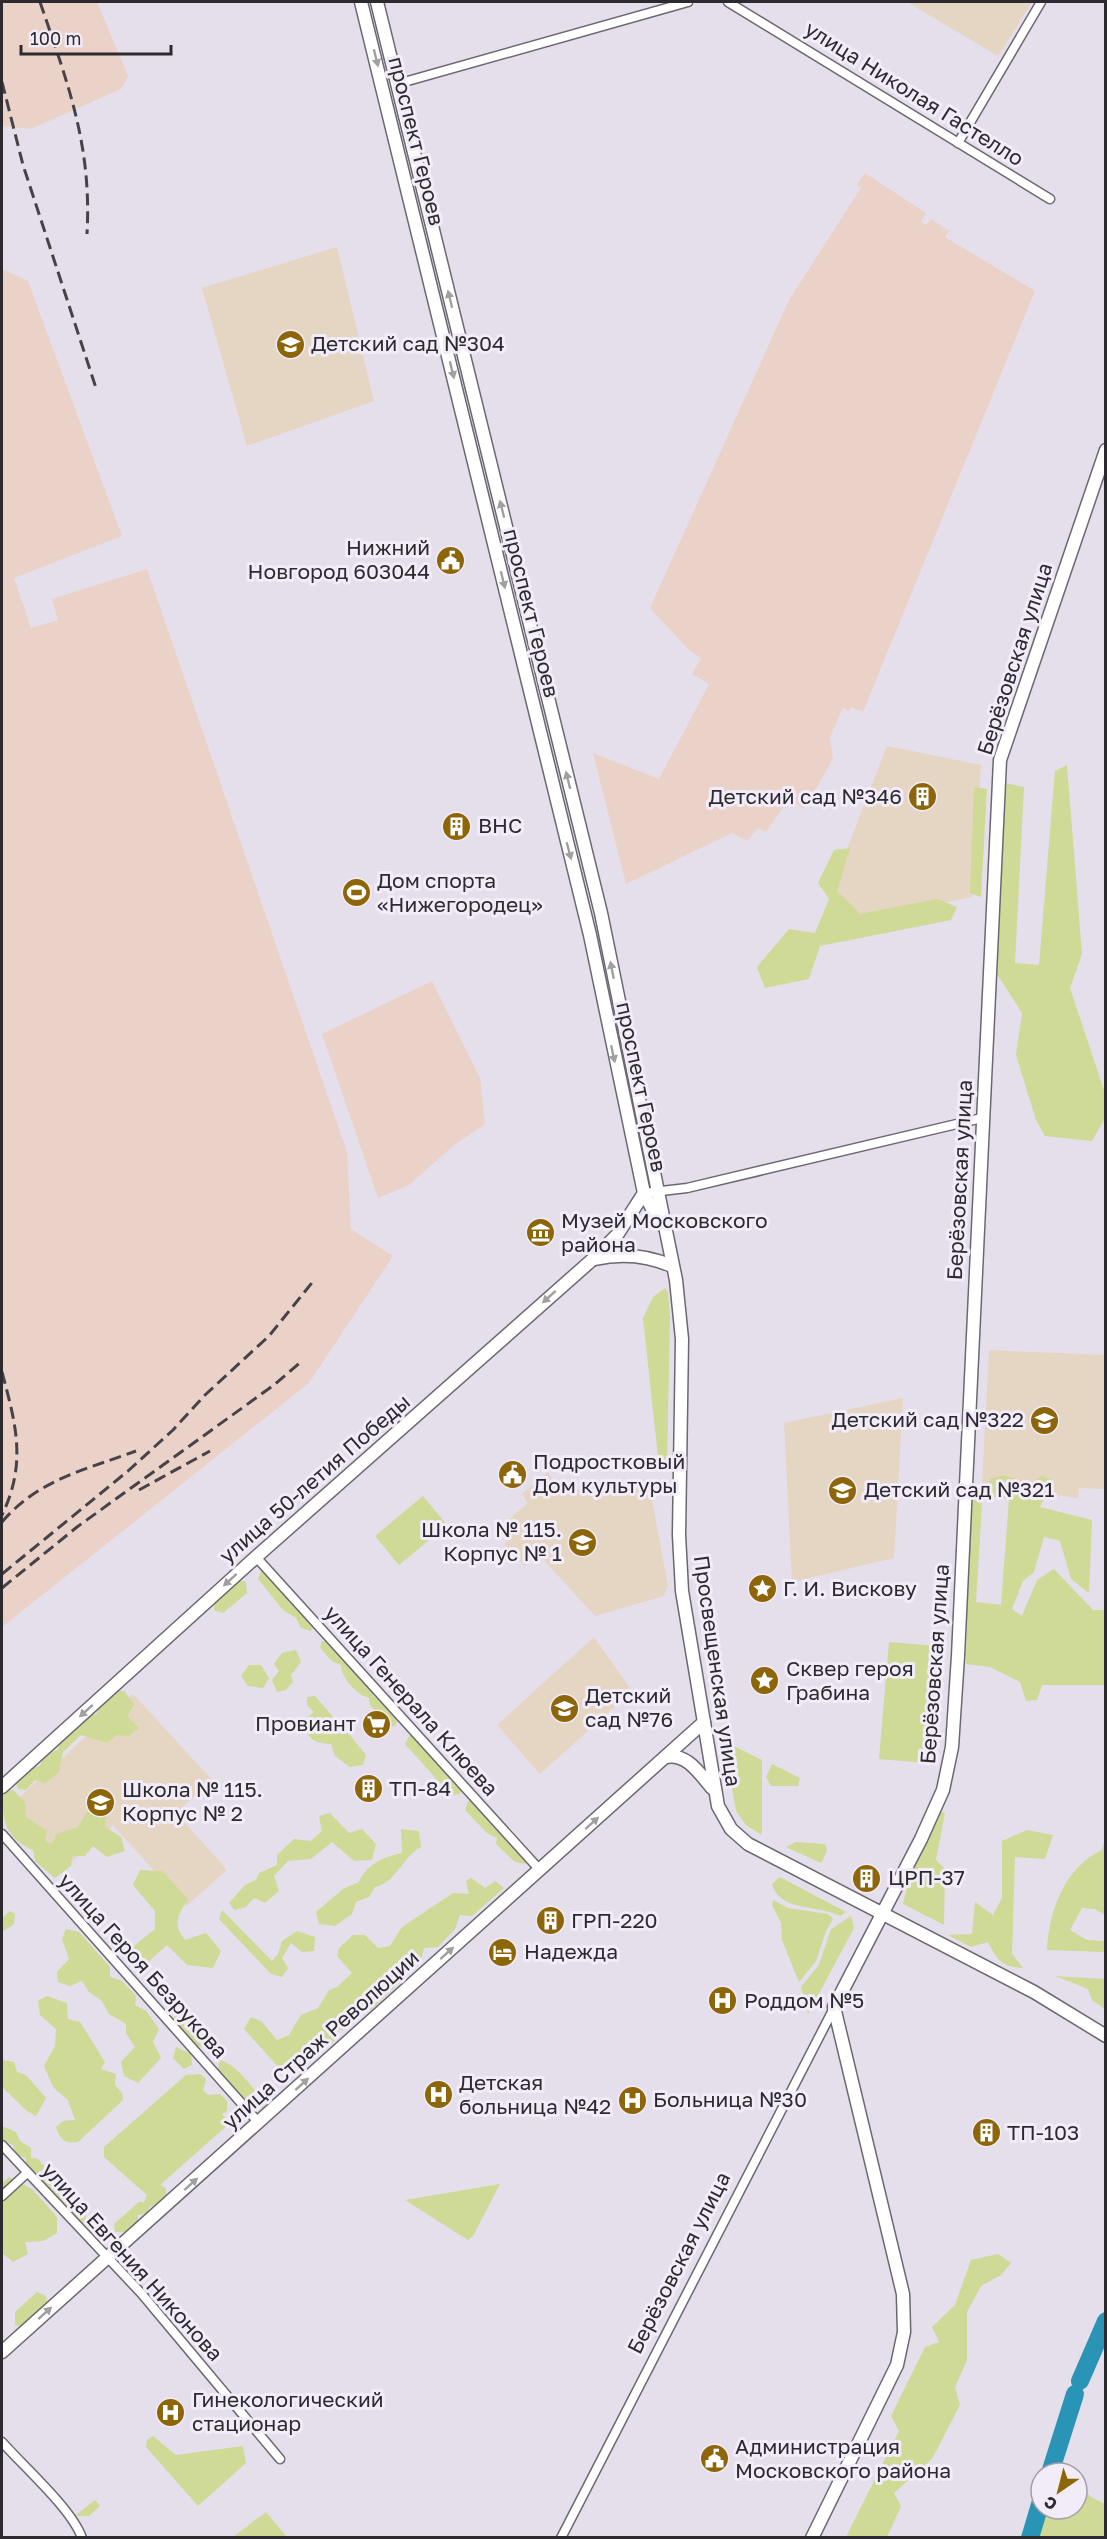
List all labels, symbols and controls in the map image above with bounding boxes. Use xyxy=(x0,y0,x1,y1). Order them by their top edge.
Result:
street label: улица Николая Гастелло xyxy=(800,15,1029,171)
scale bar xyxy=(21,18,171,56)
text: 100 m xyxy=(30,27,81,49)
one-way arrow xyxy=(371,49,381,67)
street label: проспект Героев xyxy=(383,54,451,228)
one-way arrow xyxy=(444,290,454,309)
school or university icon: Детский сад №304 xyxy=(274,328,306,360)
place label: Детский сад №304 xyxy=(311,330,505,356)
one-way arrow xyxy=(447,361,457,379)
one-way arrow xyxy=(496,500,506,518)
street label: проспект Героев xyxy=(498,526,566,700)
place label: Нижний Новгород 603044 xyxy=(248,534,430,584)
public building icon: Нижний Новгород 603044 xyxy=(435,544,467,576)
street label: Берёзовская улица xyxy=(971,559,1057,758)
one-way arrow xyxy=(498,571,508,589)
one-way arrow xyxy=(563,771,573,789)
building icon: Детский сад №346 xyxy=(907,781,939,813)
place label: Детский сад №346 xyxy=(708,783,902,809)
building icon: ВНС xyxy=(441,810,473,842)
place label: ВНС xyxy=(478,812,522,838)
one-way arrow xyxy=(565,842,574,860)
place label: Дом спорта «Нижегородец» xyxy=(377,867,543,917)
sports icon: Дом спорта «Нижегородец» xyxy=(340,877,372,909)
one-way arrow xyxy=(607,961,617,979)
street label: проспект Героев xyxy=(611,999,673,1174)
one-way arrow xyxy=(609,1045,619,1064)
street label: Берёзовская улица xyxy=(941,1079,977,1281)
place label: Музей Московского района xyxy=(561,1207,768,1257)
museum icon: Музей Московского района xyxy=(524,1217,556,1249)
one-way arrow xyxy=(542,1290,556,1304)
street label: улица 50-летия Победы xyxy=(214,1388,415,1568)
school or university icon: Детский сад №322 xyxy=(1029,1404,1061,1436)
place label: Детский сад №322 xyxy=(832,1406,1024,1432)
place label: Подростковый Дом культуры xyxy=(533,1448,685,1498)
public building icon: Подростковый Дом культуры xyxy=(496,1458,528,1490)
school or university icon: Детский сад №321 xyxy=(827,1474,859,1506)
place label: Детский сад №321 xyxy=(864,1476,1054,1502)
place label: Школа № 115. Корпус № 1 xyxy=(421,1516,562,1566)
school or university icon: Школа № 115. Корпус № 1 xyxy=(567,1526,599,1558)
street label: Просвещенская улица xyxy=(689,1554,747,1788)
street label: Берёзовская улица xyxy=(914,1563,954,1765)
one-way arrow xyxy=(223,1573,238,1586)
place icon: Г. И. Вискову xyxy=(746,1573,778,1605)
place label: Г. И. Вискову xyxy=(783,1575,917,1601)
street label: улица Генерала Клюева xyxy=(319,1600,504,1801)
place label: Сквер героя Грабина xyxy=(786,1655,914,1705)
place icon: Сквер героя Грабина xyxy=(749,1665,781,1697)
place label: Детский сад №76 xyxy=(585,1682,673,1732)
school or university icon: Детский сад №76 xyxy=(548,1692,580,1724)
one-way arrow xyxy=(78,1704,93,1718)
supermarket icon: Провиант xyxy=(361,1708,393,1740)
place label: Провиант xyxy=(255,1710,356,1736)
building icon: ТП-84 xyxy=(352,1773,384,1805)
place label: ТП-84 xyxy=(389,1775,451,1801)
place label: Школа № 115. Корпус № 2 xyxy=(122,1776,263,1826)
school or university icon: Школа № 115. Корпус № 2 xyxy=(85,1786,117,1818)
one-way arrow xyxy=(585,1816,600,1830)
building icon: ЦРП-37 xyxy=(851,1862,883,1894)
place label: ЦРП-37 xyxy=(888,1864,965,1890)
street label: улица Героя Безрукова xyxy=(54,1867,234,2063)
building icon: ГРП-220 xyxy=(534,1905,566,1937)
place label: ГРП-220 xyxy=(571,1907,658,1933)
hotel icon: Надежда xyxy=(487,1936,519,1968)
place label: Надежда xyxy=(524,1938,618,1964)
street label: улица Страж Революции xyxy=(217,1944,424,2134)
one-way arrow xyxy=(439,1947,454,1960)
hospital icon: Роддом №5 xyxy=(707,1985,739,2017)
place label: Роддом №5 xyxy=(744,1987,864,2013)
place label: Детская больница №42 xyxy=(459,2069,611,2119)
one-way arrow xyxy=(295,2077,310,2091)
hospital icon: Детская больница №42 xyxy=(422,2079,454,2111)
hospital icon: Больница №30 xyxy=(616,2084,648,2116)
place label: Больница №30 xyxy=(653,2086,807,2112)
building icon: ТП-103 xyxy=(970,2117,1002,2149)
place label: ТП-103 xyxy=(1007,2119,1079,2145)
street label: улица Евгения Никонова xyxy=(37,2157,229,2366)
street label: Берёзовская улица xyxy=(621,2167,735,2358)
one-way arrow xyxy=(183,2177,198,2191)
one-way arrow xyxy=(37,2307,52,2320)
place label: Гинекологический стационар xyxy=(192,2386,384,2436)
hospital icon: Гинекологический стационар xyxy=(155,2396,187,2428)
place label: Администрация Московского района xyxy=(735,2433,951,2483)
public building icon: Администрация Московского района xyxy=(698,2443,730,2475)
north arrow xyxy=(1029,2461,1089,2521)
text: С xyxy=(1040,2492,1061,2515)

